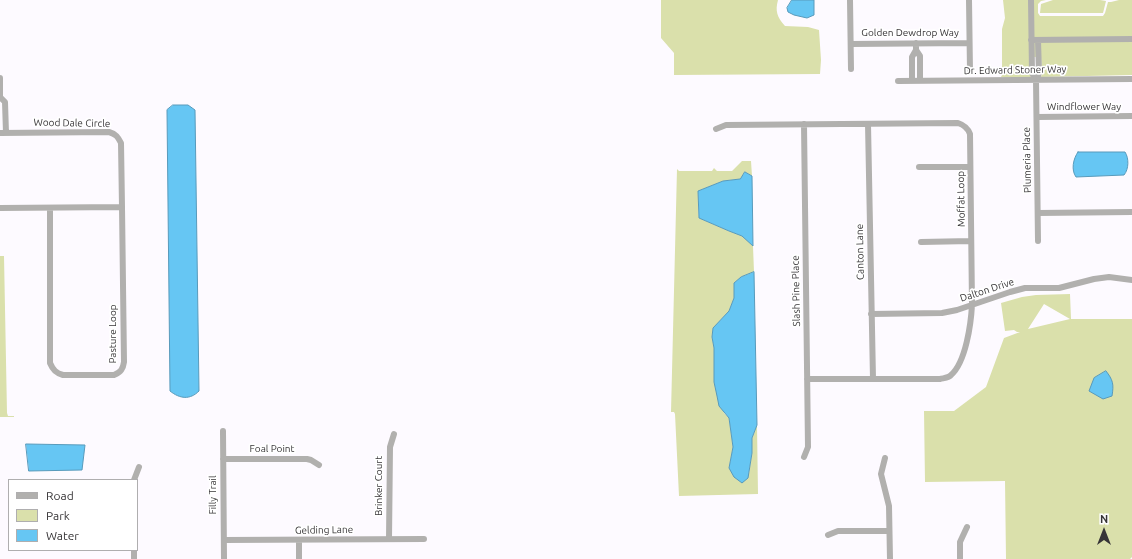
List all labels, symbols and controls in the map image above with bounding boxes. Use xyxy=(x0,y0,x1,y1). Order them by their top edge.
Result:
street label: Golden Dewdrop Way xyxy=(861,27,959,39)
street label: Dr. Edward Stoner Way xyxy=(964,63,1066,77)
street label: Windflower Way xyxy=(1047,101,1121,113)
street label: Wood Dale Circle xyxy=(34,116,110,130)
street label: Plumeria Place xyxy=(1020,127,1034,193)
street label: Moffat Loop xyxy=(955,171,967,227)
street label: Canton Lane xyxy=(854,224,866,280)
street label: Slash Pine Place xyxy=(789,255,803,327)
street label: Dalton Drive xyxy=(958,276,1016,304)
street label: Pasture Loop xyxy=(107,304,119,364)
street label: Foal Point xyxy=(250,443,294,455)
street label: Brinker Court xyxy=(373,456,385,516)
street label: Filly Trail xyxy=(207,475,219,515)
legend xyxy=(8,479,138,551)
text: Road xyxy=(46,489,74,502)
text: Park xyxy=(46,509,70,522)
north arrow xyxy=(1084,511,1124,551)
text: N xyxy=(1100,513,1108,525)
street label: Gelding Lane xyxy=(295,523,353,537)
text: Water xyxy=(46,529,79,542)

